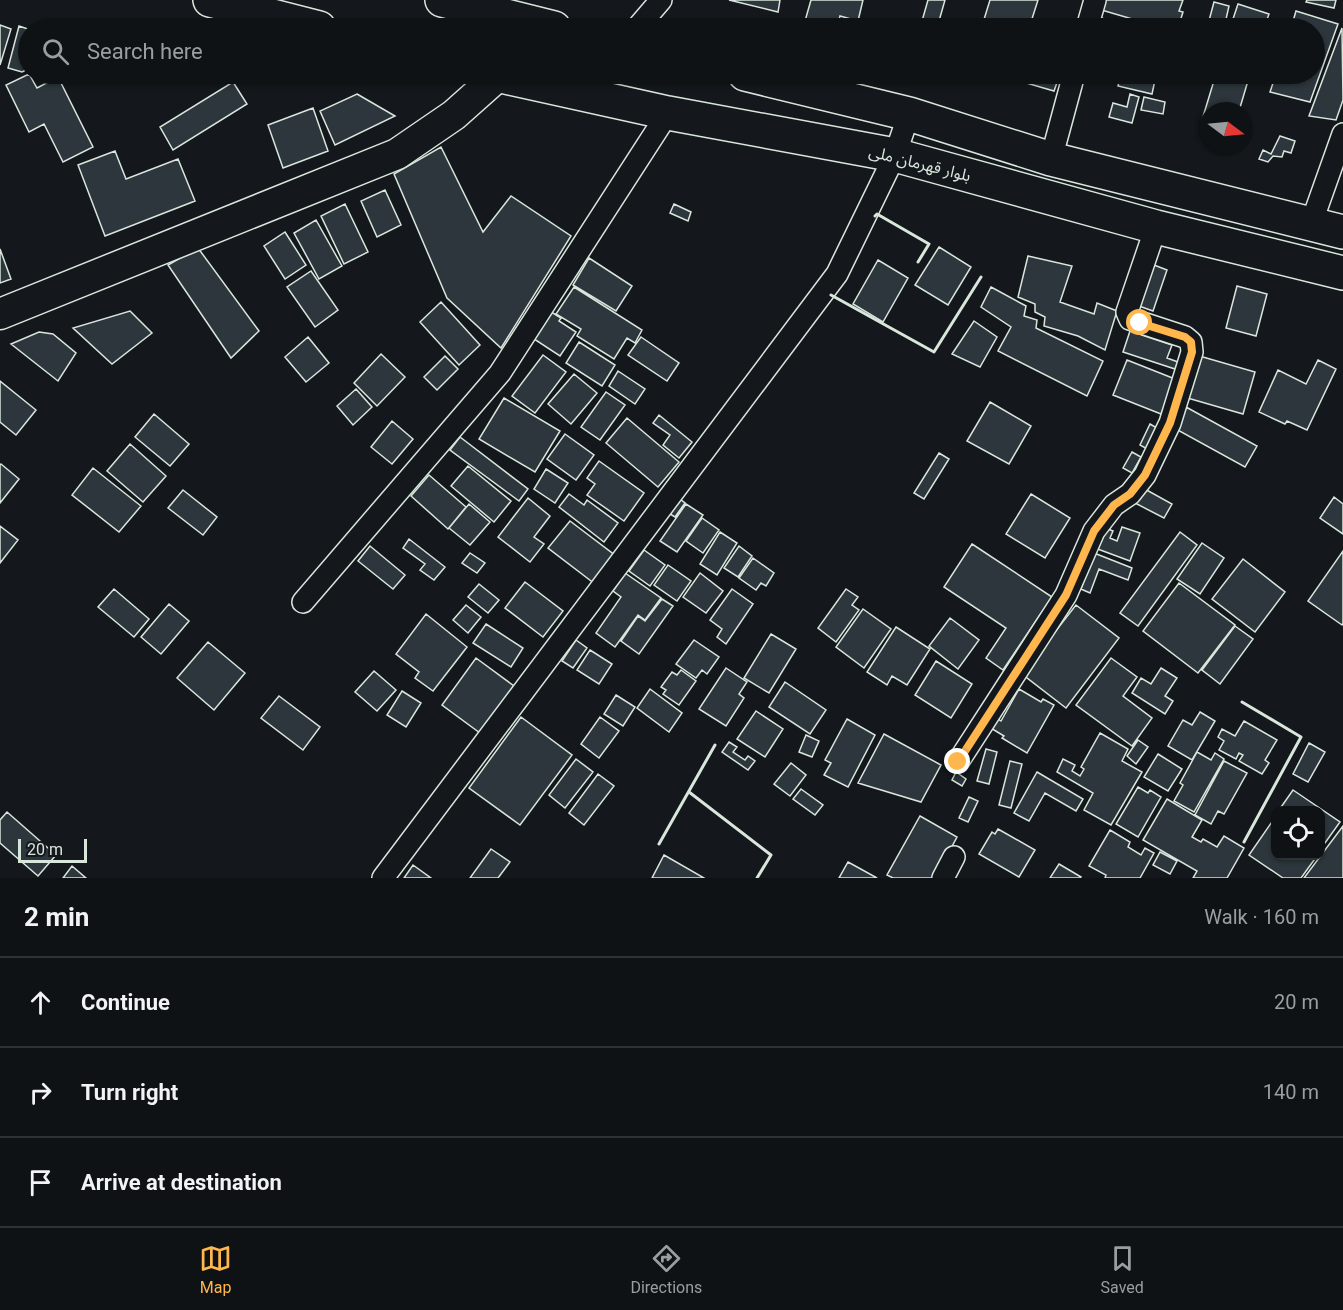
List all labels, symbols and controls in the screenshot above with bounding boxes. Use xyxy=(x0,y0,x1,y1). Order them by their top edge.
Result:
search box xyxy=(18,18,1325,84)
icon: search xyxy=(39,35,72,68)
text: Search here xyxy=(87,39,203,64)
north arrow xyxy=(1199,102,1253,156)
street label: بلوار قهرمان ملی xyxy=(867,142,973,185)
route start xyxy=(1126,309,1152,335)
route end xyxy=(944,748,970,774)
map controls xyxy=(1271,806,1325,860)
button: locate xyxy=(1271,806,1325,860)
scale bar xyxy=(18,836,87,864)
text: 20 m xyxy=(27,840,63,859)
text: 2 min xyxy=(24,902,89,932)
text: Walk · 160 m xyxy=(1204,905,1319,929)
icon: ahead xyxy=(24,986,57,1019)
text: Continue xyxy=(81,990,170,1015)
text: 20 m xyxy=(1274,990,1319,1014)
icon: right xyxy=(24,1076,57,1109)
text: Turn right xyxy=(81,1080,178,1105)
text: 140 m xyxy=(1263,1080,1319,1104)
icon: arrive xyxy=(24,1166,57,1199)
text: Arrive at destination xyxy=(81,1170,282,1195)
tab: Map xyxy=(199,1242,232,1297)
tab: Directions xyxy=(630,1242,702,1297)
tab: Saved xyxy=(1101,1242,1144,1297)

